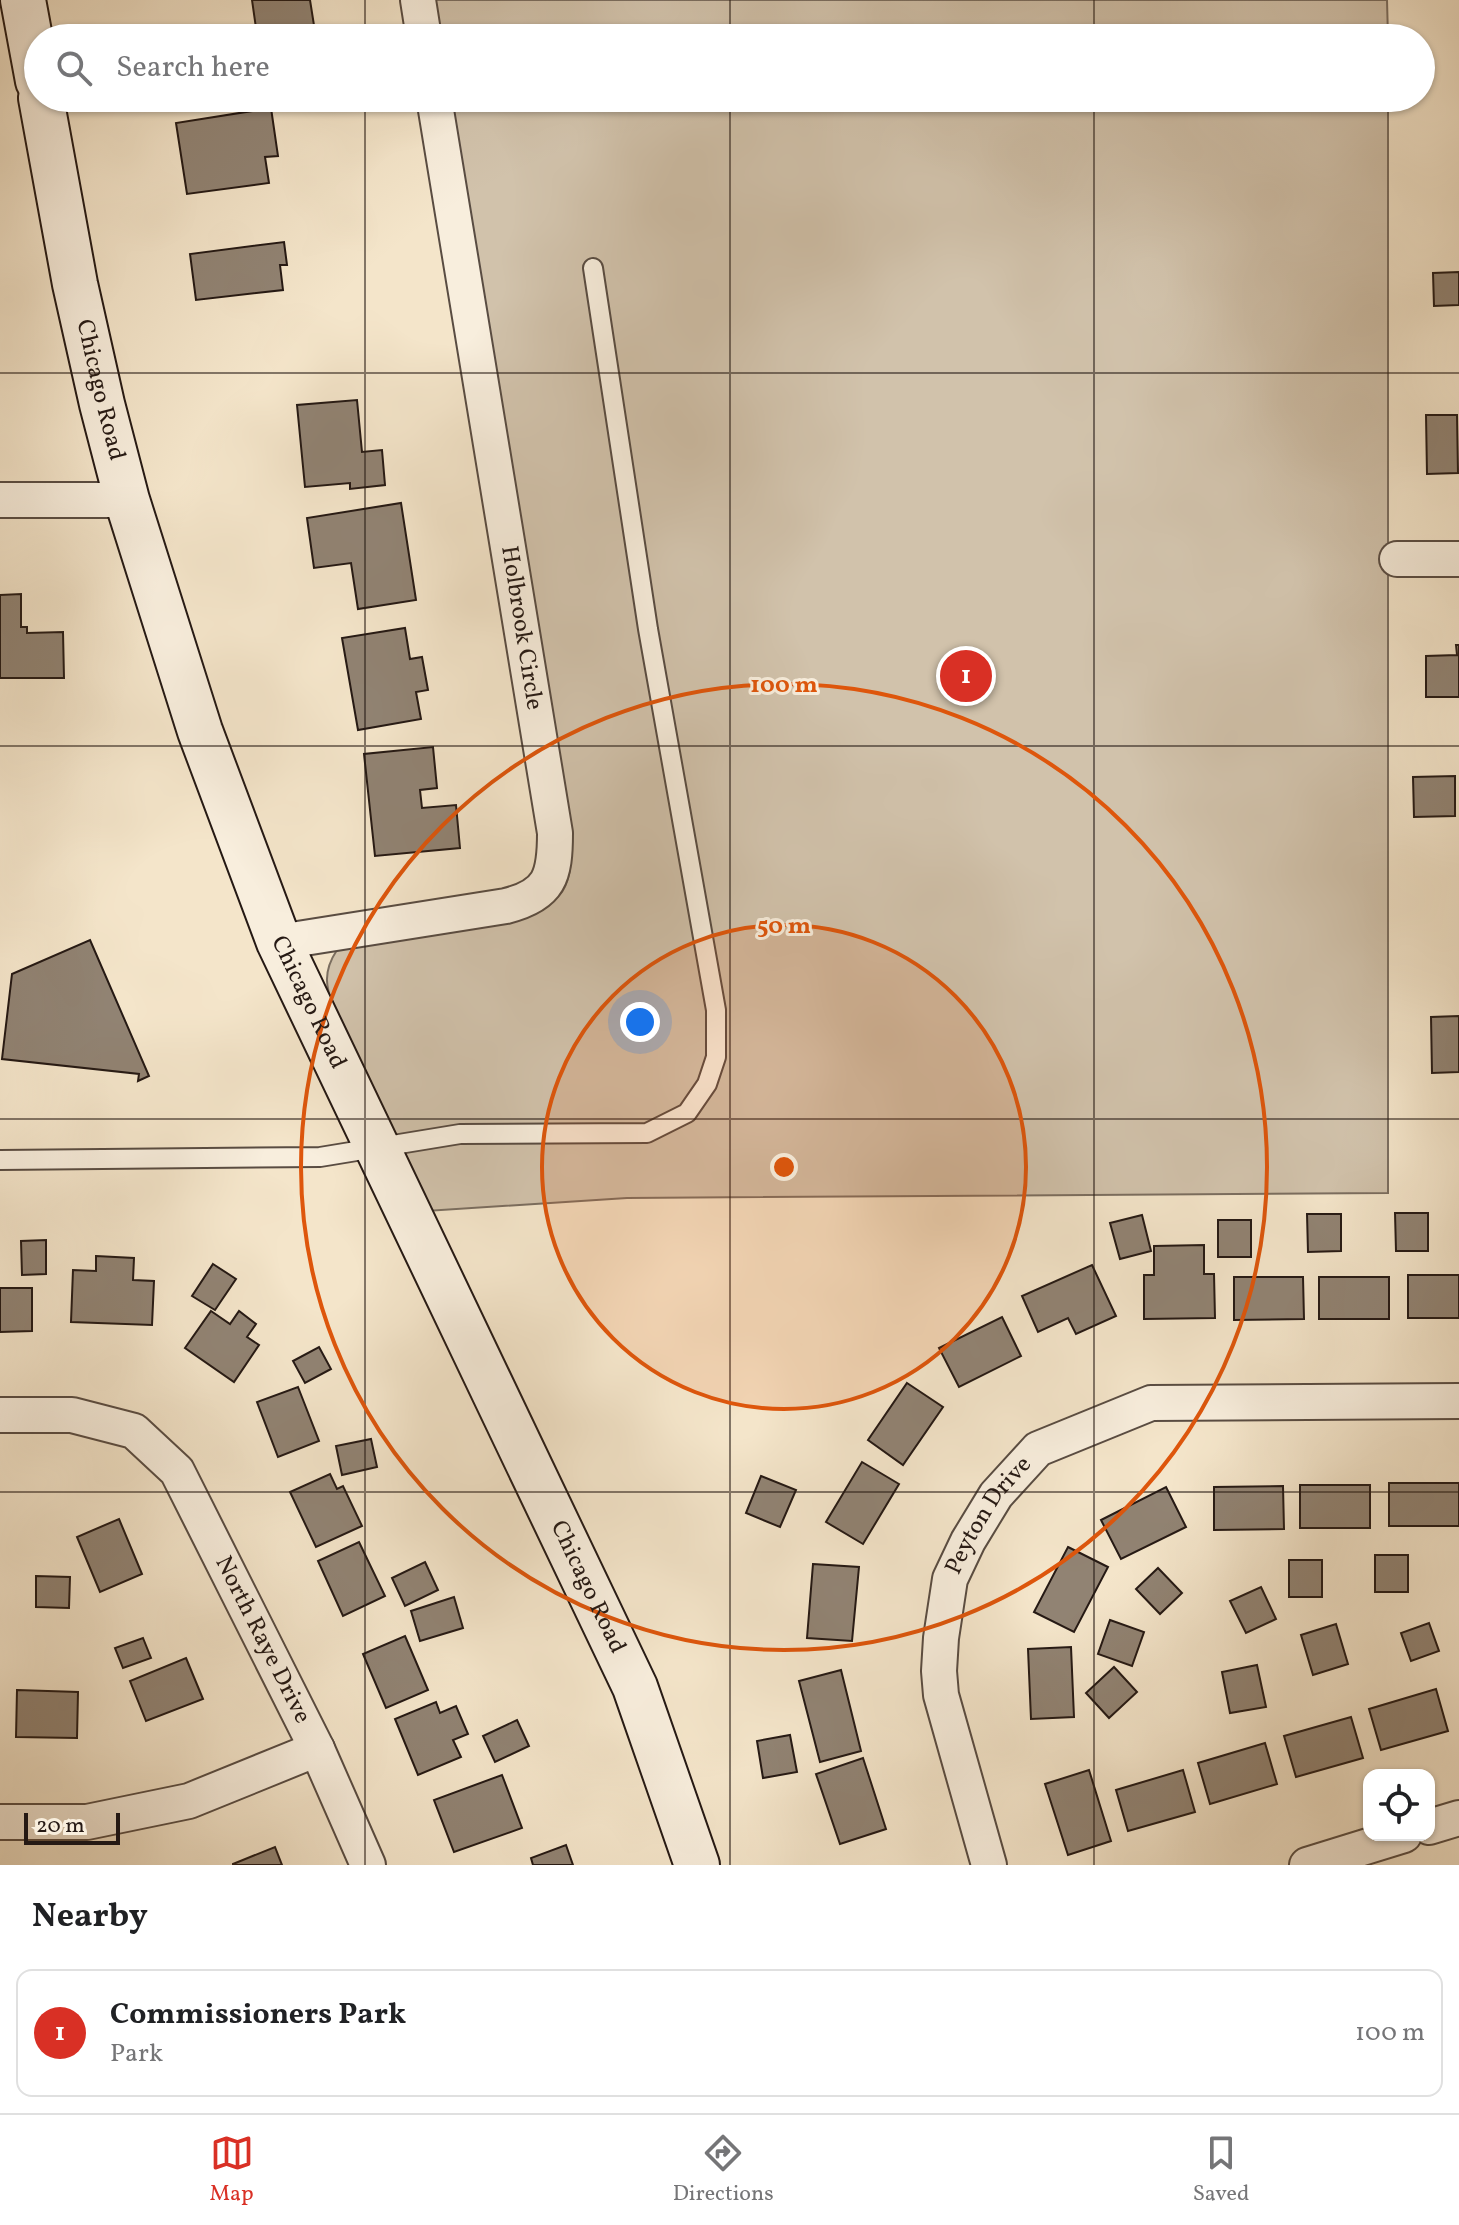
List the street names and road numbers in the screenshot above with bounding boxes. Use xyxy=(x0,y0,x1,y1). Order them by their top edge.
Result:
street label: Chicago Road xyxy=(67,316,133,464)
street label: Holbrook Circle xyxy=(491,543,551,713)
street label: Chicago Road xyxy=(262,930,354,1075)
street label: Peyton Drive xyxy=(937,1449,1040,1581)
street label: Chicago Road xyxy=(541,1515,634,1660)
street label: North Raye Drive xyxy=(206,1550,319,1730)

